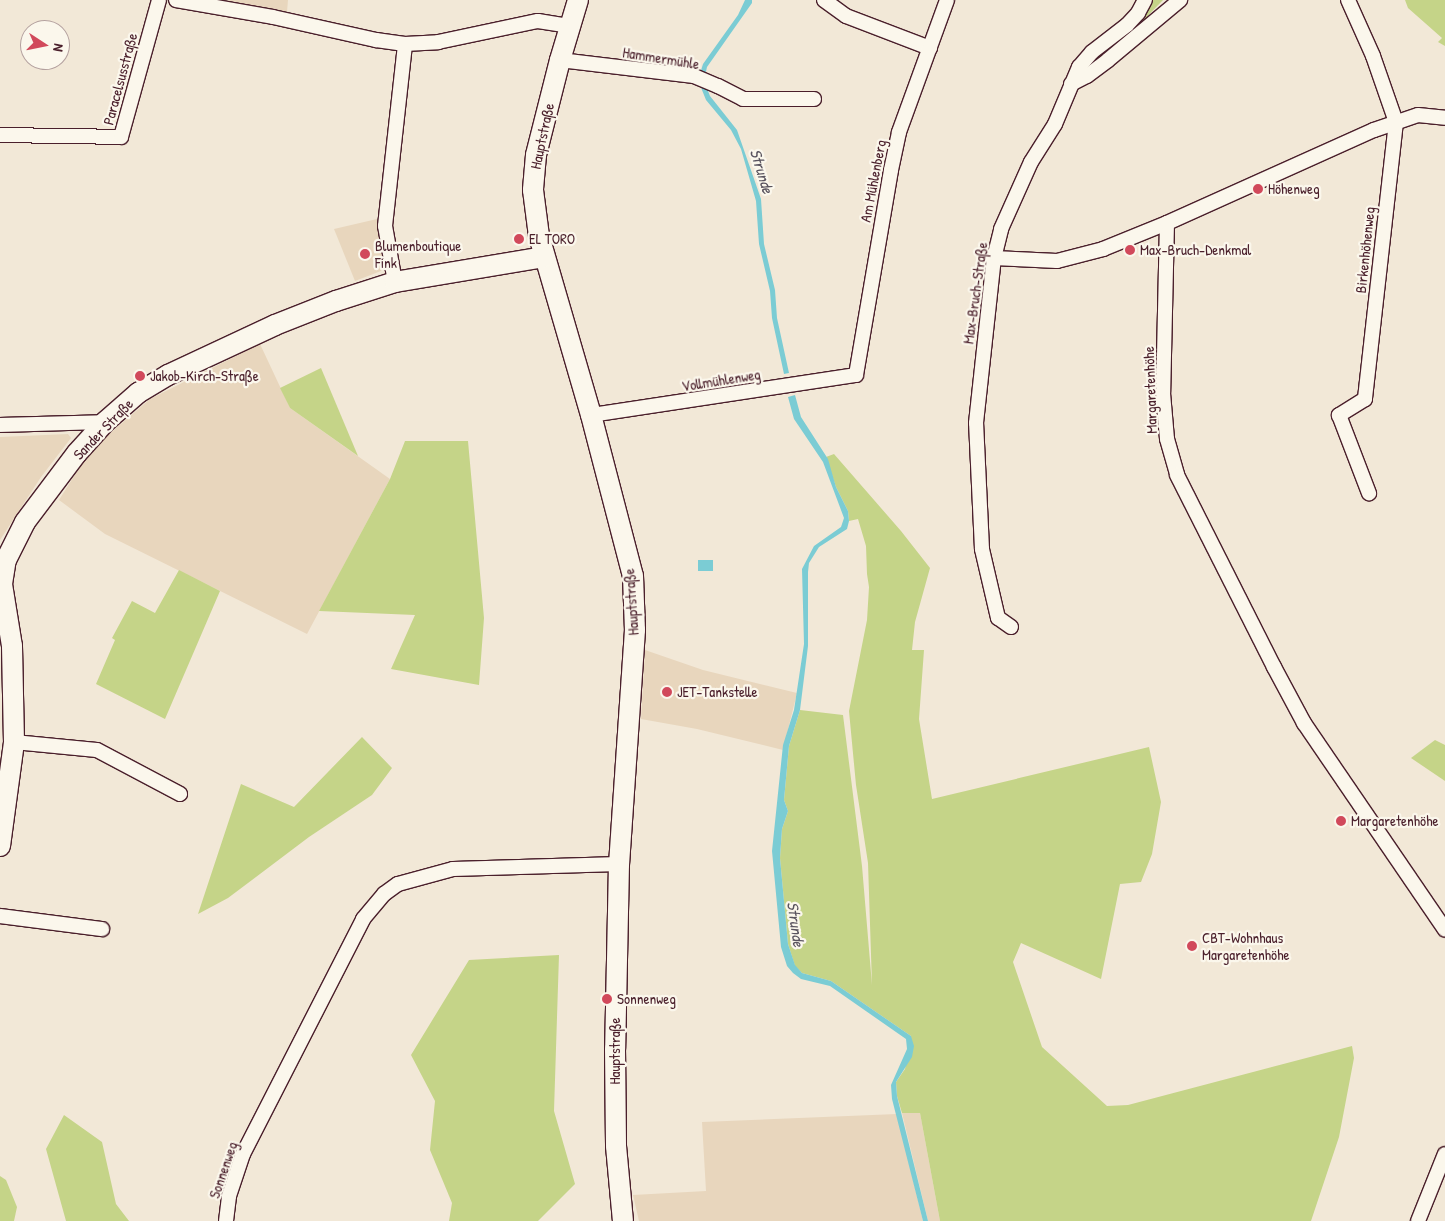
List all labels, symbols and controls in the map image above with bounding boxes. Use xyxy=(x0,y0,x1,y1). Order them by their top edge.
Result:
north arrow xyxy=(20,20,70,70)
street label: Paracelsusstraße xyxy=(99,31,141,127)
text: N xyxy=(49,42,69,53)
street label: Hammermühle xyxy=(621,43,701,73)
street label: Hauptstraße xyxy=(526,101,558,171)
street label: Am Mühlenberg xyxy=(856,138,890,224)
water label: Strunde xyxy=(746,147,778,195)
place label: Höhenweg xyxy=(1268,180,1320,198)
marker: Höhenweg xyxy=(1252,183,1264,195)
street label: Birkenhöhenweg xyxy=(1352,206,1378,294)
place label: EL TORO xyxy=(529,230,575,248)
marker: EL TORO xyxy=(513,233,525,245)
place label: Blumenboutique Fink xyxy=(375,236,461,271)
street label: Max-Bruch-Straße xyxy=(959,241,991,345)
place label: Max-Bruch-Denkmal xyxy=(1140,241,1251,259)
marker: Max-Bruch-Denkmal xyxy=(1124,244,1136,256)
marker: Blumenboutique Fink xyxy=(359,248,371,260)
street label: Margaretenhöhe xyxy=(1139,346,1161,434)
street label: Vollmühlenweg xyxy=(680,365,762,395)
place label: Jakob-Kirch-Straße xyxy=(150,367,259,385)
marker: Jakob-Kirch-Straße xyxy=(134,370,146,382)
street label: Sander Straße xyxy=(69,395,137,463)
street label: Hauptstraße xyxy=(620,568,642,636)
place label: JET-Tankstelle xyxy=(677,683,758,701)
marker: JET-Tankstelle xyxy=(661,686,673,698)
place label: Margaretenhöhe xyxy=(1351,812,1438,830)
marker: Margaretenhöhe xyxy=(1335,815,1347,827)
water label: Strunde xyxy=(783,900,809,948)
place label: CBT-Wohnhaus Margaretenhöhe xyxy=(1202,928,1289,963)
marker: CBT-Wohnhaus Margaretenhöhe xyxy=(1186,940,1198,952)
place label: Sonnenweg xyxy=(617,990,676,1008)
marker: Sonnenweg xyxy=(601,993,613,1005)
street label: Hauptstraße xyxy=(606,1018,624,1084)
street label: Sonnenweg xyxy=(205,1139,241,1201)

